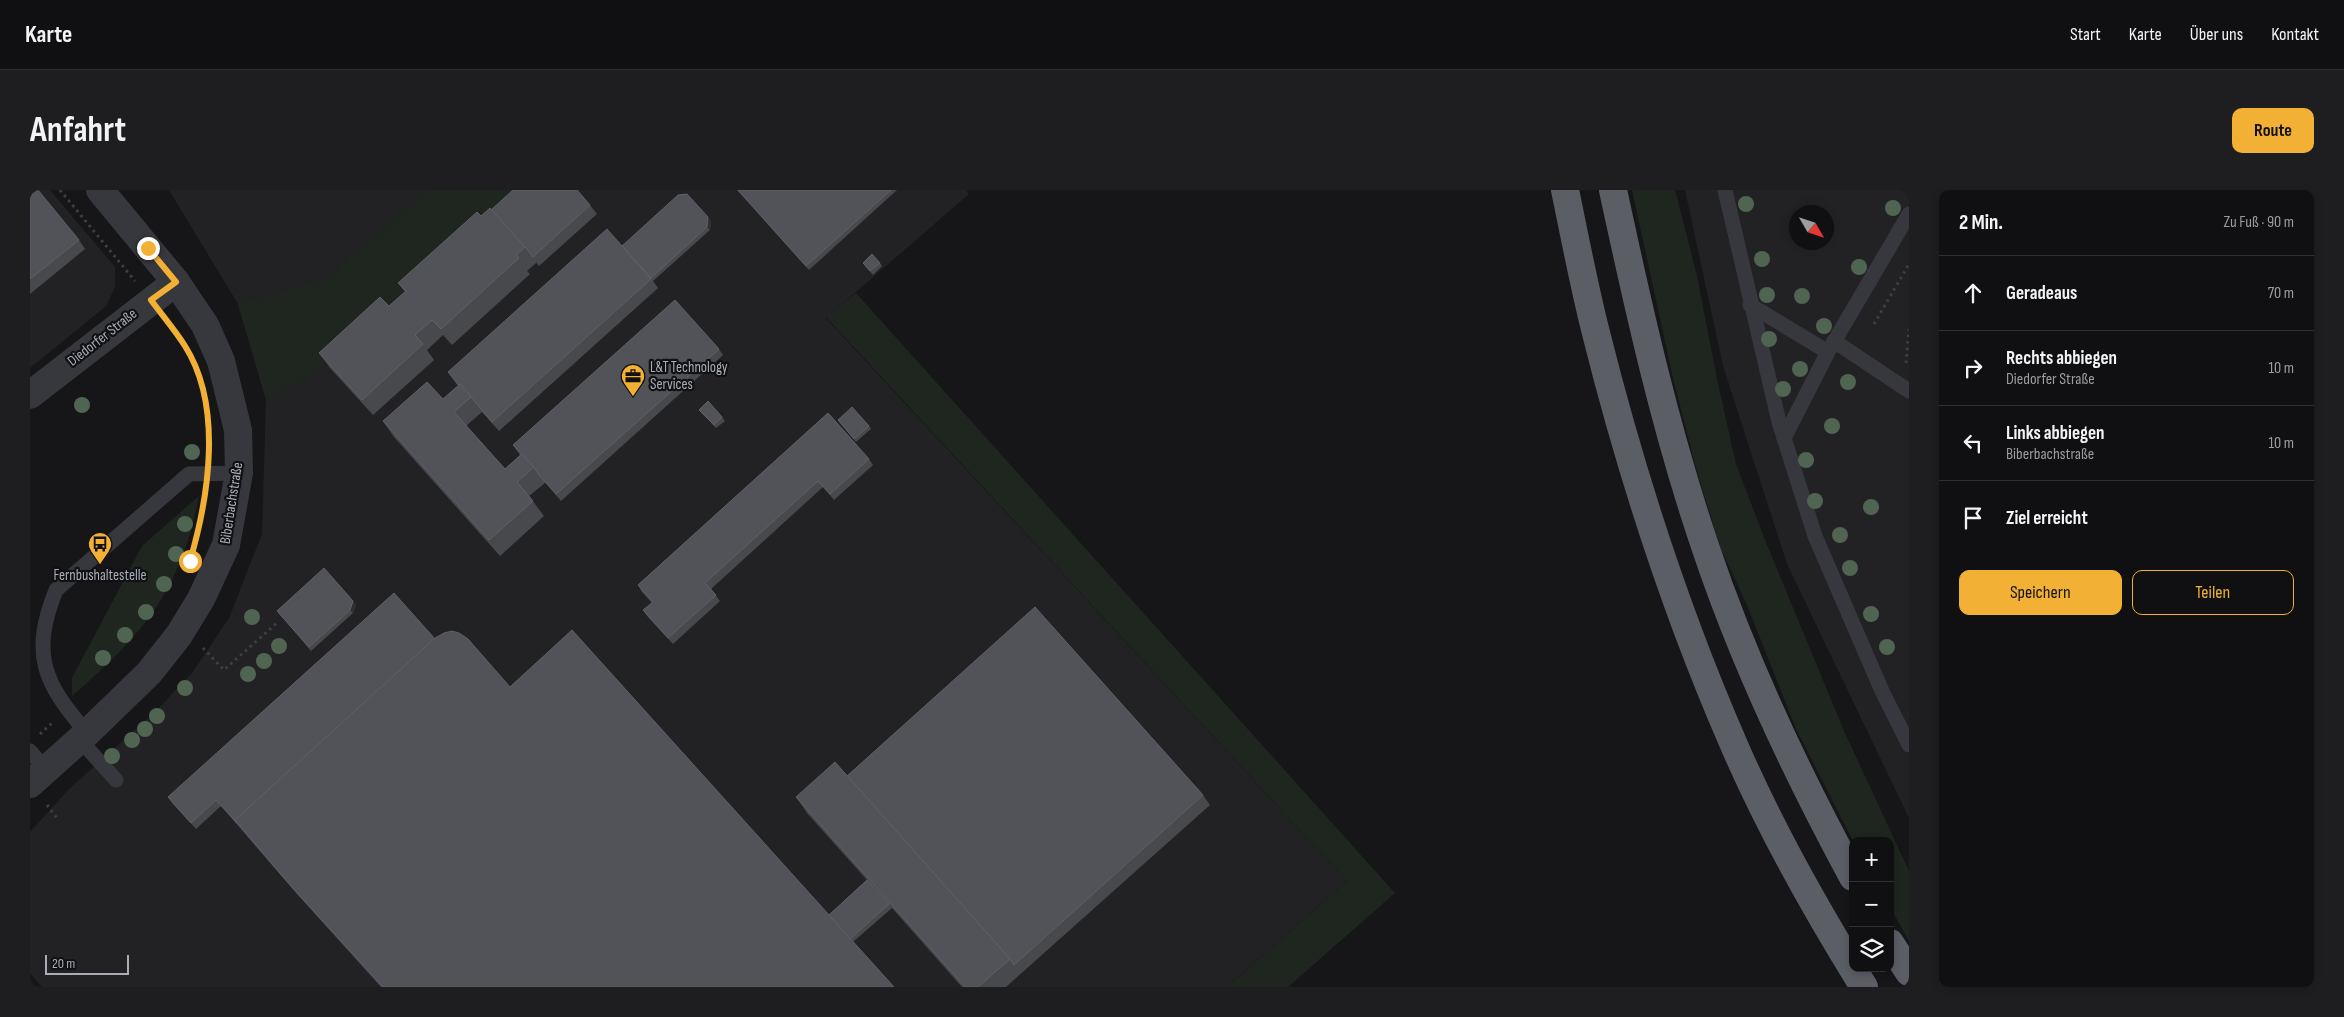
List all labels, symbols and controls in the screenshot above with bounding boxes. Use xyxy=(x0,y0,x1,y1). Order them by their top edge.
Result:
text: Karte xyxy=(25,20,72,49)
text: Start xyxy=(2070,24,2101,45)
text: Karte xyxy=(2129,24,2162,45)
text: Über uns xyxy=(2190,24,2243,45)
text: Kontakt xyxy=(2271,24,2319,45)
button: Route xyxy=(2232,108,2314,153)
text: Anfahrt xyxy=(30,109,126,152)
north arrow xyxy=(1789,205,1834,250)
text: 2 Min. xyxy=(1959,210,2003,235)
text: Zu Fuß · 90 m xyxy=(2224,213,2294,232)
route end xyxy=(137,237,160,260)
icon: ahead xyxy=(1959,279,1987,307)
text: Geradeaus xyxy=(2006,282,2077,305)
text: 70 m xyxy=(2268,284,2294,303)
street label: Diedorfer Straße xyxy=(64,304,141,370)
text: Rechts abbiegen xyxy=(2006,347,2117,370)
icon: right xyxy=(1959,354,1987,382)
place label: L&T Technology Services xyxy=(650,358,728,394)
text: 10 m xyxy=(2268,359,2294,378)
office icon: L&T Technology Services xyxy=(620,363,646,397)
text: Diedorfer Straße xyxy=(2006,370,2095,389)
text: Links abbiegen xyxy=(2006,422,2104,445)
icon: left xyxy=(1959,429,1987,457)
text: 10 m xyxy=(2268,434,2294,453)
text: Biberbachstraße xyxy=(2006,445,2094,464)
street label: Biberbachstraße xyxy=(216,461,247,545)
icon: arrive xyxy=(1959,504,1987,532)
text: Ziel erreicht xyxy=(2006,507,2088,530)
bus stop icon: Fernbushaltestelle xyxy=(87,531,113,565)
route start xyxy=(179,550,202,573)
place label: Fernbushaltestelle xyxy=(53,566,147,585)
button: Speichern xyxy=(1959,570,2122,615)
button: Teilen xyxy=(2132,570,2294,615)
map controls xyxy=(1849,837,1894,972)
button: + xyxy=(1849,837,1894,882)
button: − xyxy=(1849,882,1894,927)
button: layers xyxy=(1849,927,1894,972)
scale bar xyxy=(45,952,129,975)
text: 20 m xyxy=(52,955,75,972)

